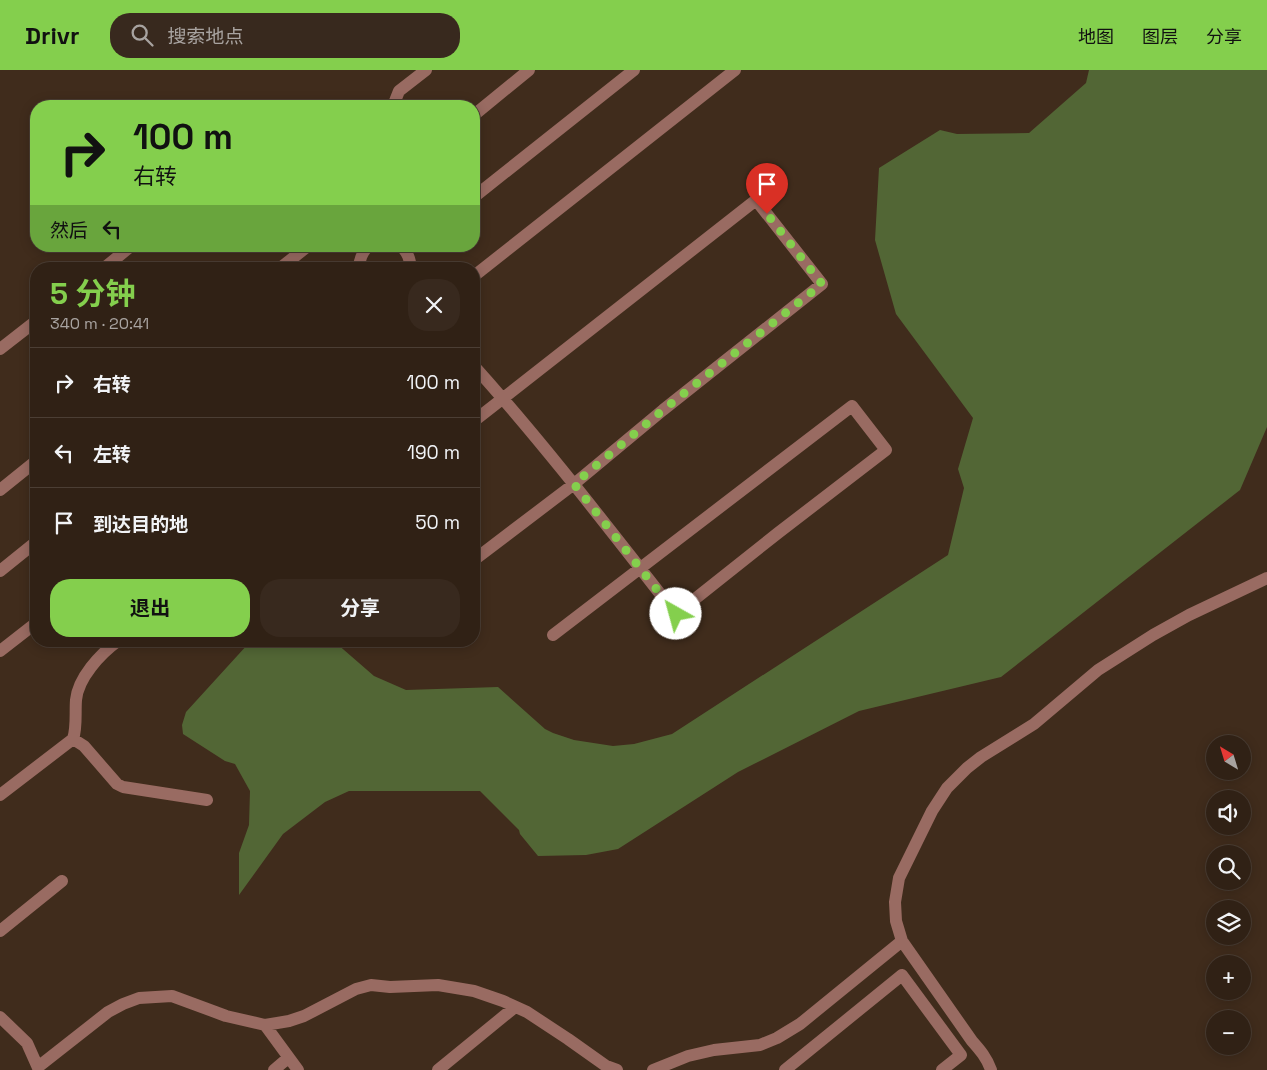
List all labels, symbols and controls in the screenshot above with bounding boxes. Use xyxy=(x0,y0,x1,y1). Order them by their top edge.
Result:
search box xyxy=(110,13,460,58)
text: Drivr xyxy=(25,20,80,51)
icon: search xyxy=(128,21,156,49)
text: 搜索地点 xyxy=(168,24,244,49)
text: 地图 xyxy=(1078,25,1114,48)
text: 图层 xyxy=(1142,25,1178,48)
text: 分享 xyxy=(1206,25,1242,48)
text: 100 m xyxy=(133,115,233,159)
icon: right xyxy=(50,120,115,185)
text: 右转 xyxy=(133,162,177,190)
pin xyxy=(746,163,788,214)
icon: arrive xyxy=(753,170,781,198)
icon: left xyxy=(98,215,126,243)
text: 然后 xyxy=(50,218,88,243)
text: 5 分钟 xyxy=(50,274,136,313)
button: close xyxy=(408,279,460,331)
text: 340 m · 20:41 xyxy=(50,313,149,334)
icon: right xyxy=(50,369,78,397)
text: 100 m xyxy=(406,370,460,395)
text: 右转 xyxy=(93,372,131,397)
icon: left xyxy=(50,439,78,467)
text: 190 m xyxy=(407,440,460,465)
text: 左转 xyxy=(93,442,131,467)
icon: arrive xyxy=(50,509,78,537)
text: 50 m xyxy=(415,510,460,535)
text: 到达目的地 xyxy=(93,512,188,537)
button: 退出 xyxy=(50,579,250,637)
button: 分享 xyxy=(260,579,460,637)
position arrow xyxy=(649,587,701,639)
north arrow xyxy=(1206,735,1251,780)
map controls xyxy=(1206,735,1251,1055)
button: sound xyxy=(1206,790,1251,835)
button: search xyxy=(1206,845,1251,890)
button: layers xyxy=(1206,900,1251,945)
button: + xyxy=(1206,955,1251,1000)
button: − xyxy=(1206,1010,1251,1055)

